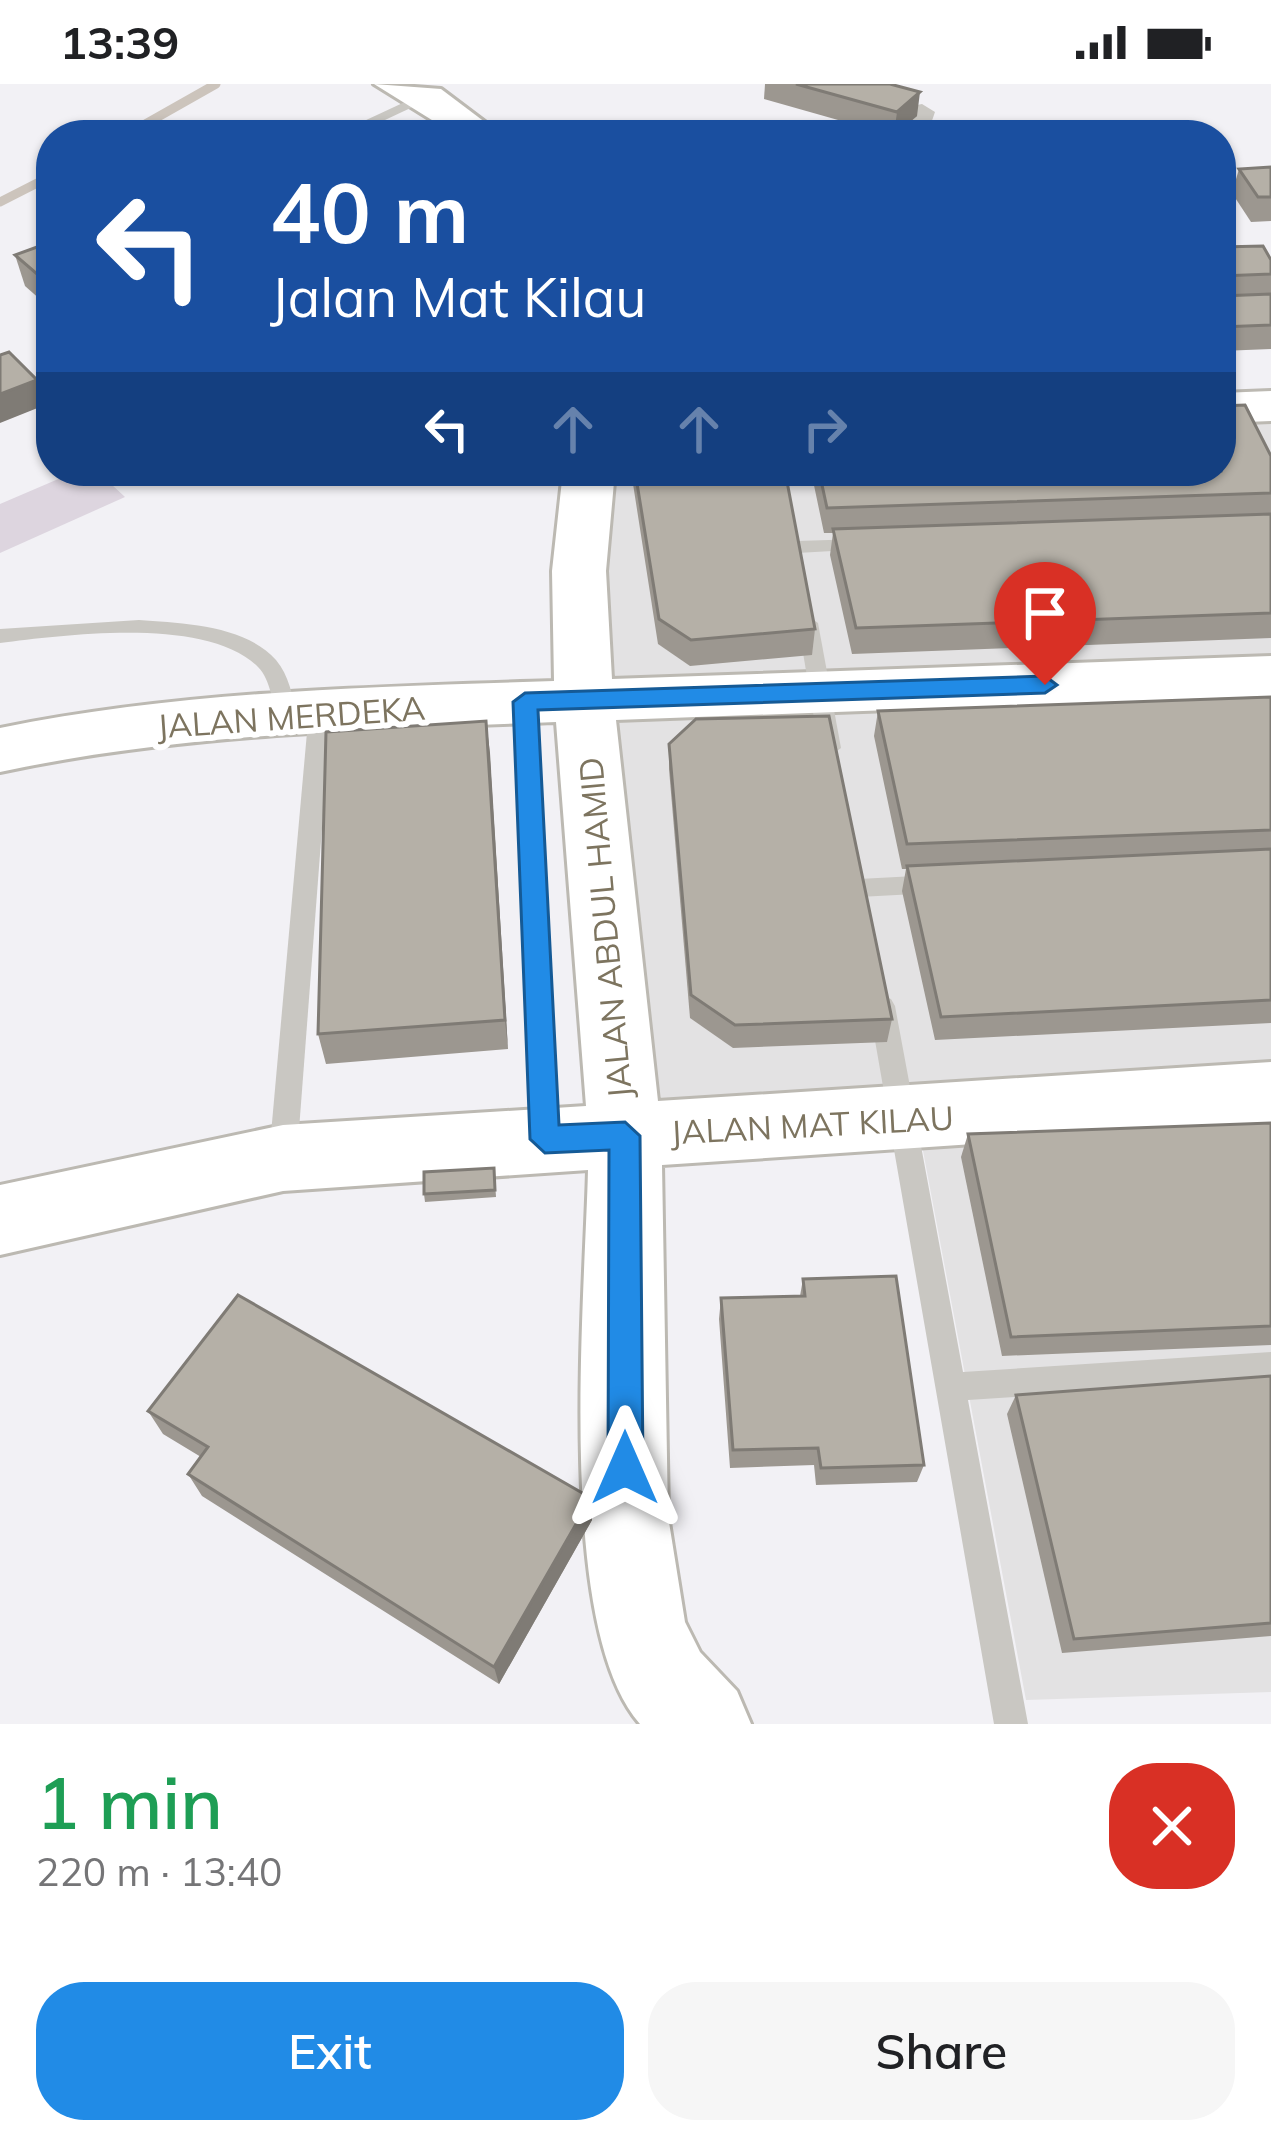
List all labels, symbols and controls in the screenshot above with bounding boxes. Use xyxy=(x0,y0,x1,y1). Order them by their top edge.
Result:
text: 13:39 xyxy=(60,14,179,70)
text: 40 m xyxy=(270,159,469,264)
icon: left xyxy=(72,168,228,324)
text: Jalan Mat Kilau xyxy=(270,263,646,331)
icon: left xyxy=(414,396,480,462)
icon: ahead xyxy=(540,396,606,462)
icon: ahead xyxy=(666,396,732,462)
icon: right xyxy=(792,396,858,462)
pin xyxy=(994,562,1096,685)
icon: arrive xyxy=(1012,580,1078,646)
street label: JALAN MERDEKA xyxy=(155,687,426,746)
street label: JALAN ABDUL HAMID xyxy=(569,755,640,1101)
street label: JALAN MAT KILAU xyxy=(669,1097,955,1152)
position arrow xyxy=(562,1405,688,1531)
text: 1 min xyxy=(36,1757,223,1847)
button: close xyxy=(1109,1763,1235,1889)
text: 220 m · 13:40 xyxy=(36,1847,282,1896)
button: Exit xyxy=(36,1982,624,2120)
button: Share xyxy=(648,1982,1235,2120)

